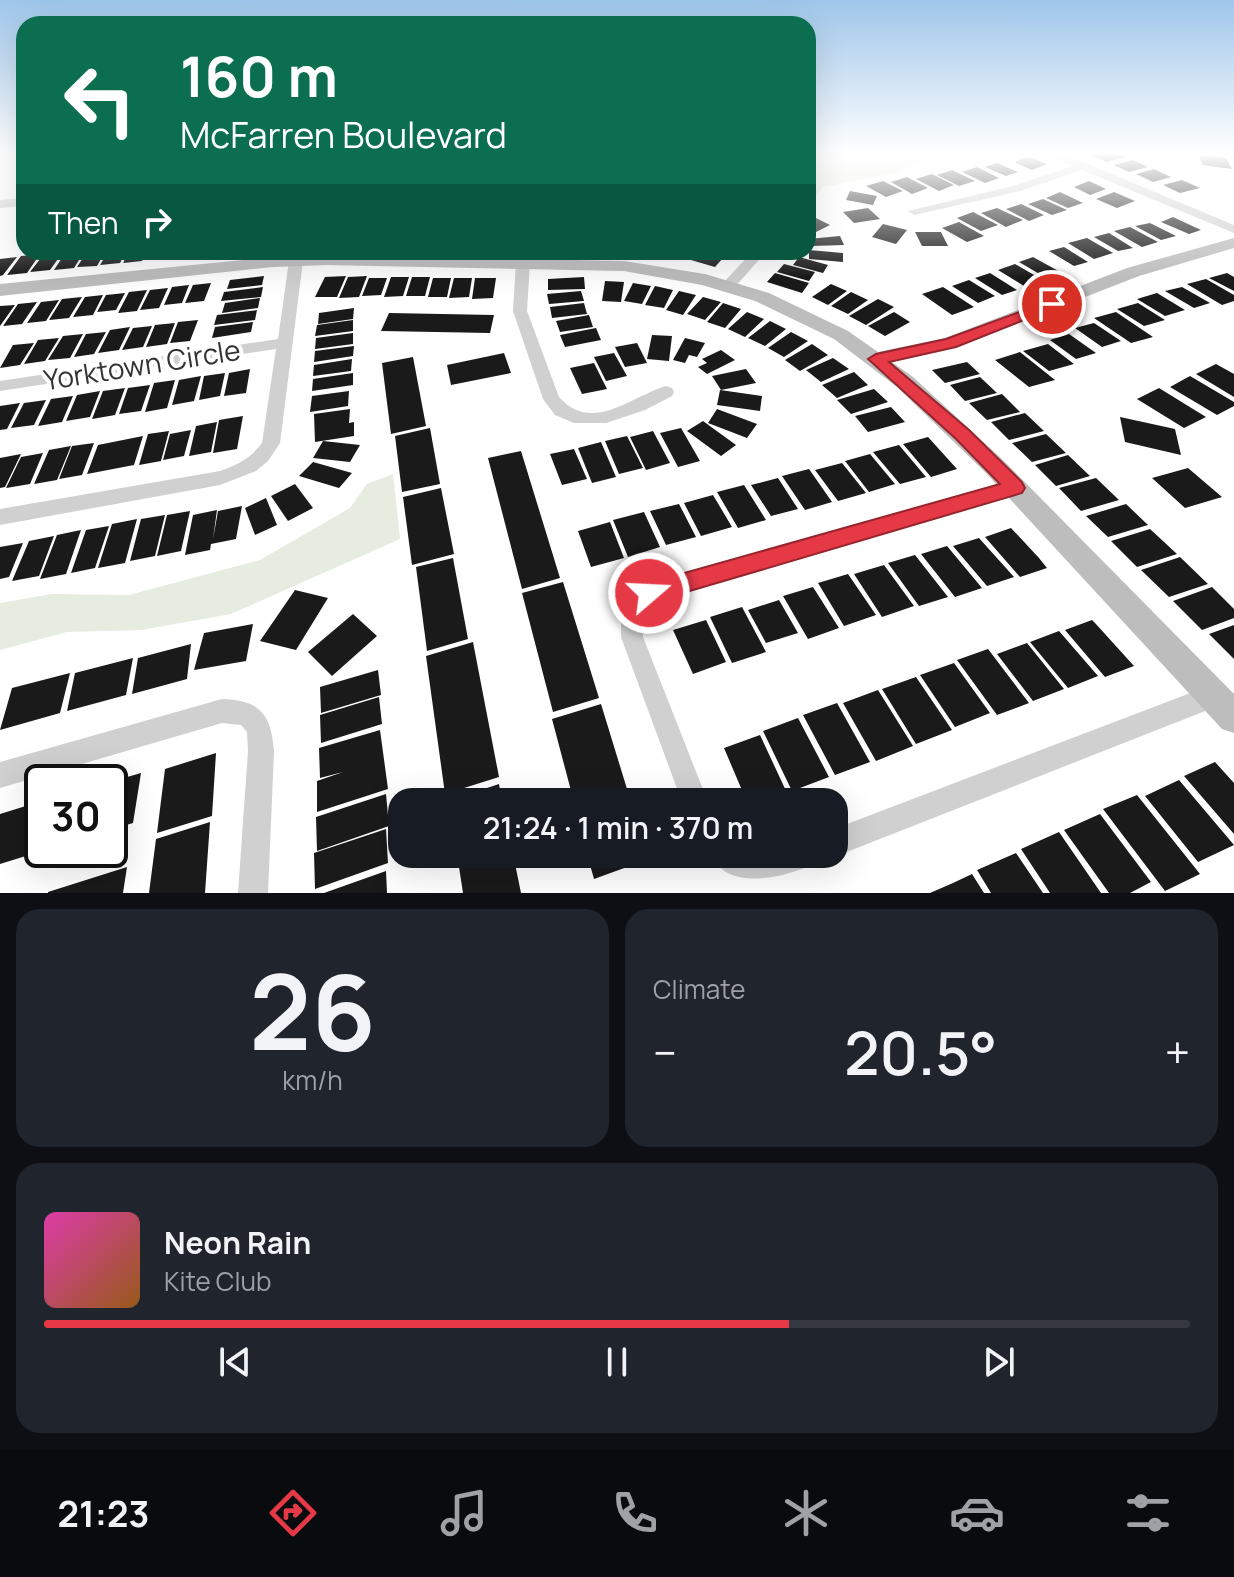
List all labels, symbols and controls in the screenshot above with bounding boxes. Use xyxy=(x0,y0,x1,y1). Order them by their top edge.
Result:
text: 160 m xyxy=(180,37,338,114)
icon: left xyxy=(48,48,152,152)
text: McFarren Boulevard xyxy=(180,110,507,159)
icon: right xyxy=(135,200,179,244)
text: Then xyxy=(48,202,119,243)
pin xyxy=(1018,270,1086,338)
icon: arrive xyxy=(1030,282,1074,326)
street label: Yorktown Circle xyxy=(41,330,243,398)
position arrow xyxy=(607,551,691,635)
speed limit sign: 30 xyxy=(24,764,128,868)
text: 21:24 · 1 min · 370 m xyxy=(483,807,753,848)
text: 26 xyxy=(249,939,376,1081)
text: Climate xyxy=(653,971,745,1007)
text: 20.5° xyxy=(844,1011,997,1093)
text: − xyxy=(653,1022,677,1082)
text: + xyxy=(1165,1022,1190,1082)
text: km/h xyxy=(282,1062,343,1098)
text: Neon Rain xyxy=(164,1222,311,1263)
text: Kite Club xyxy=(164,1263,271,1299)
icon: previous xyxy=(213,1340,257,1384)
icon: pause xyxy=(595,1340,639,1384)
icon: next xyxy=(977,1340,1021,1384)
icon: directions xyxy=(265,1485,321,1541)
icon: music xyxy=(436,1485,492,1541)
icon: phone xyxy=(607,1485,663,1541)
icon: climate xyxy=(778,1485,834,1541)
icon: car xyxy=(949,1485,1005,1541)
icon: filters xyxy=(1120,1485,1176,1541)
text: 21:23 xyxy=(58,1489,149,1538)

